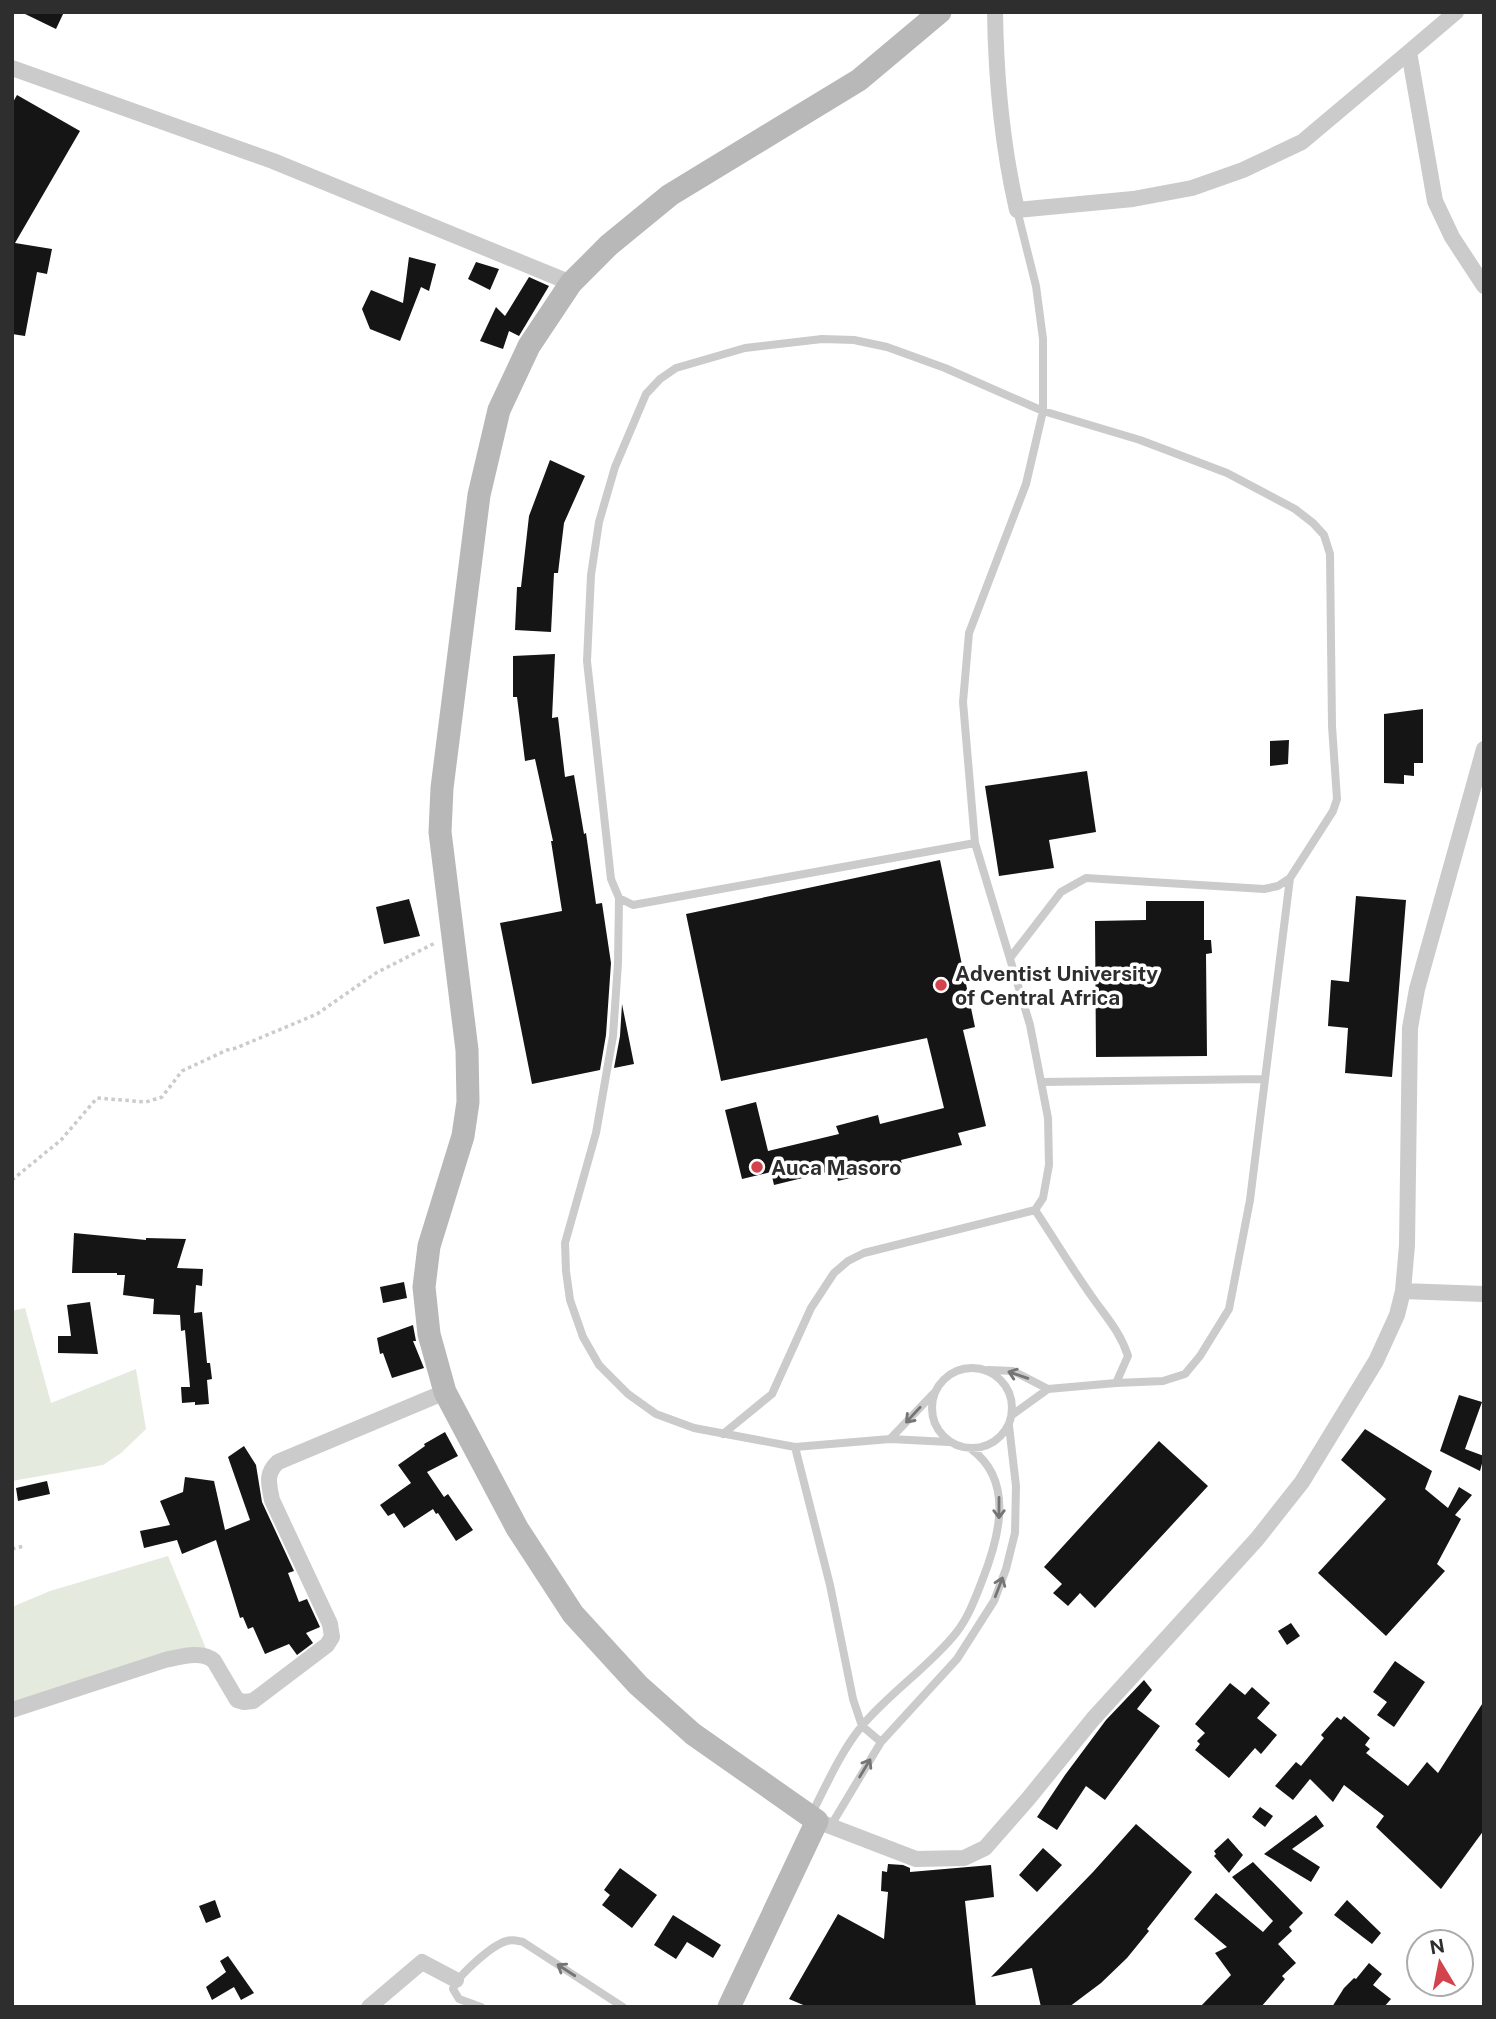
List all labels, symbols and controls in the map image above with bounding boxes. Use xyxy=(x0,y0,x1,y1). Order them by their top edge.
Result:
place label: Adventist University of Central Africa xyxy=(955,961,1158,1010)
marker: Adventist University of Central Africa xyxy=(933,977,949,993)
place label: Auca Masoro xyxy=(771,1155,901,1180)
marker: Auca Masoro xyxy=(749,1159,765,1175)
one-way arrow xyxy=(1007,1367,1029,1380)
one-way arrow xyxy=(904,1406,921,1423)
one-way arrow xyxy=(992,1496,1006,1519)
one-way arrow xyxy=(994,1576,1007,1598)
one-way arrow xyxy=(859,1759,873,1779)
north arrow xyxy=(1405,1928,1475,1998)
text: N xyxy=(1428,1934,1446,1958)
one-way arrow xyxy=(557,1962,576,1977)

